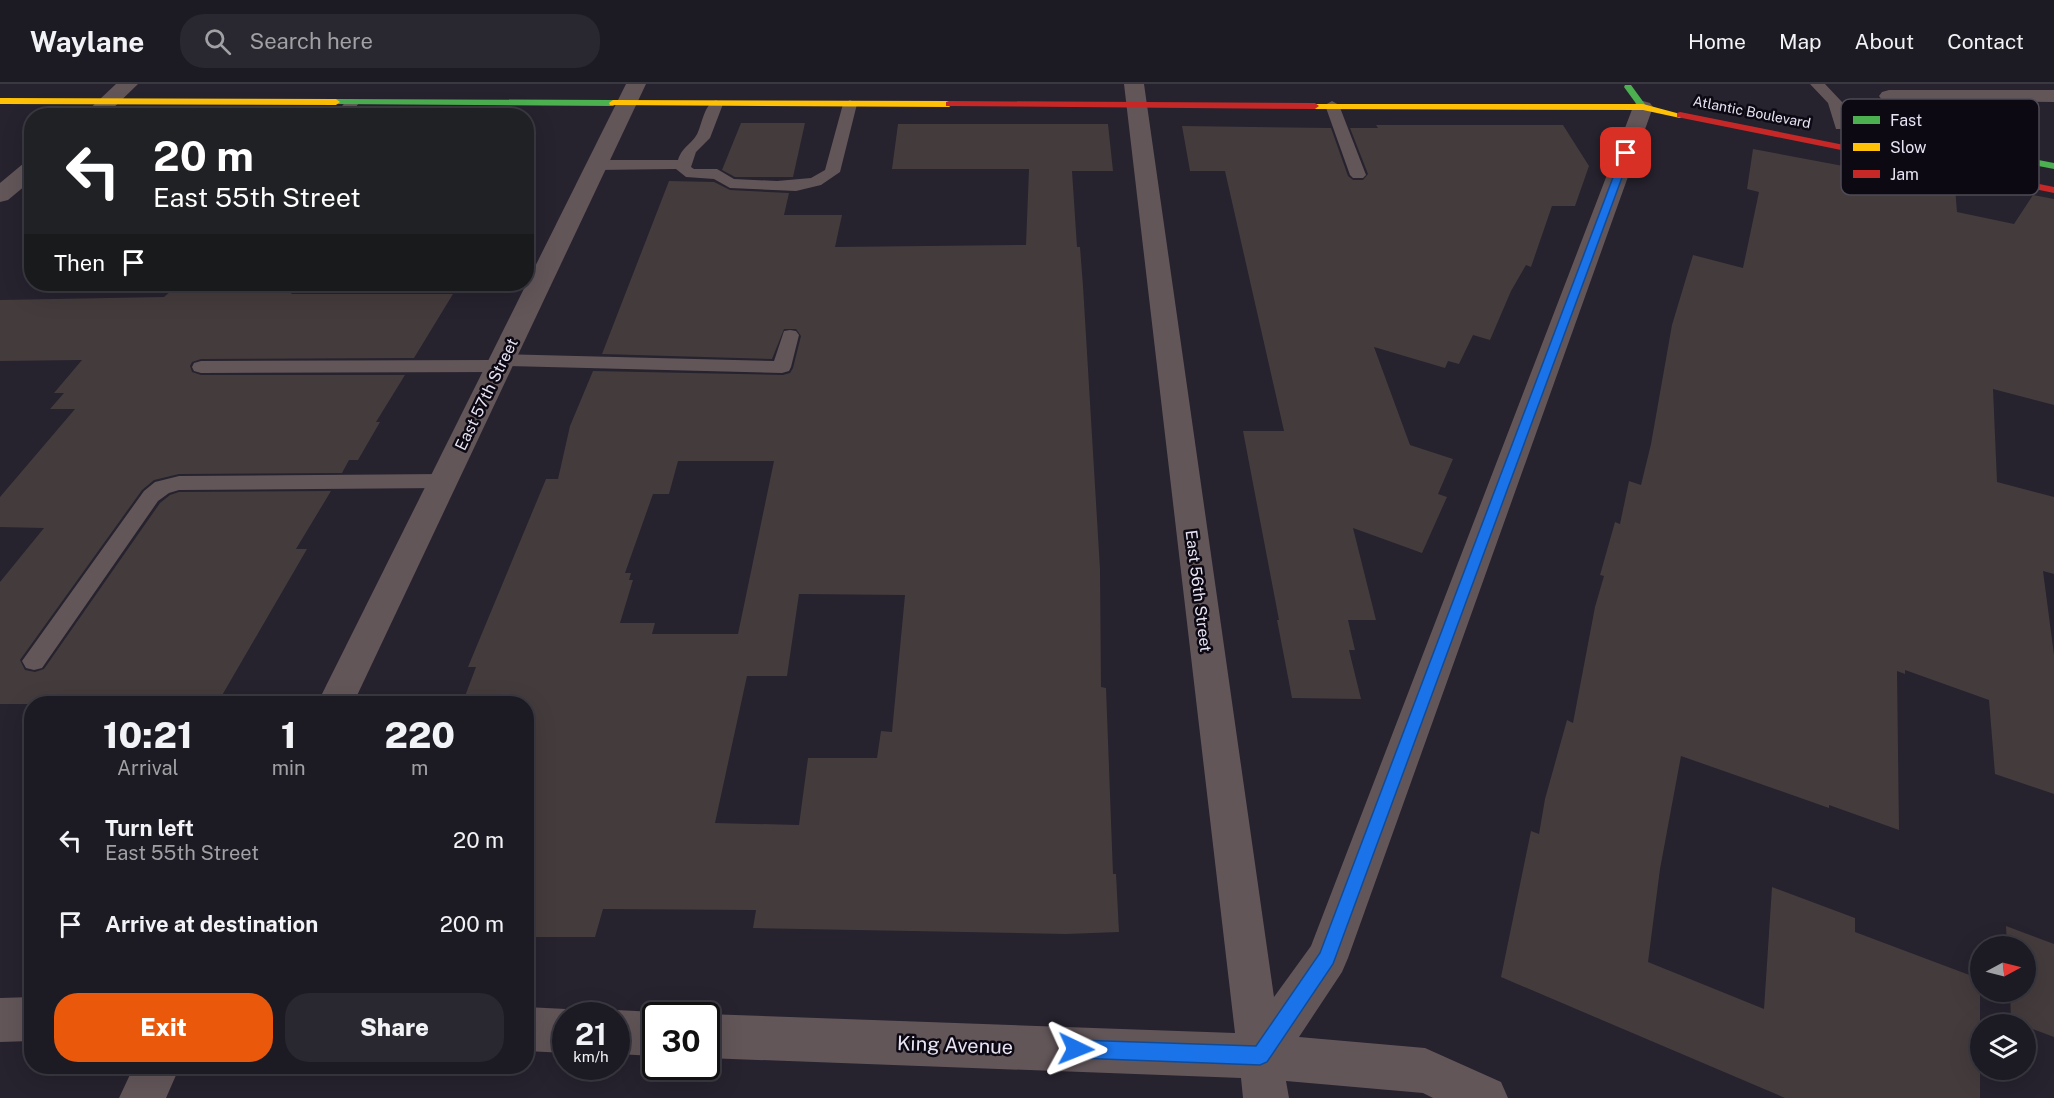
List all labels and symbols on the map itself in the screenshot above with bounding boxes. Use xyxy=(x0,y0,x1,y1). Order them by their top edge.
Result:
street label: Atlantic Boulevard xyxy=(1692,93,1812,131)
legend xyxy=(1841,99,2039,195)
text: Fast xyxy=(1890,111,1922,130)
pin xyxy=(1600,127,1651,178)
text: Slow xyxy=(1890,138,1927,157)
text: Jam xyxy=(1890,165,1919,184)
street label: East 57th Street xyxy=(451,335,522,453)
street label: East 56th Street xyxy=(1182,529,1215,653)
north arrow xyxy=(1970,936,2036,1002)
speed limit sign: 30 xyxy=(642,1002,720,1080)
position arrow xyxy=(1044,1017,1108,1081)
street label: King Avenue xyxy=(896,1031,1014,1059)

